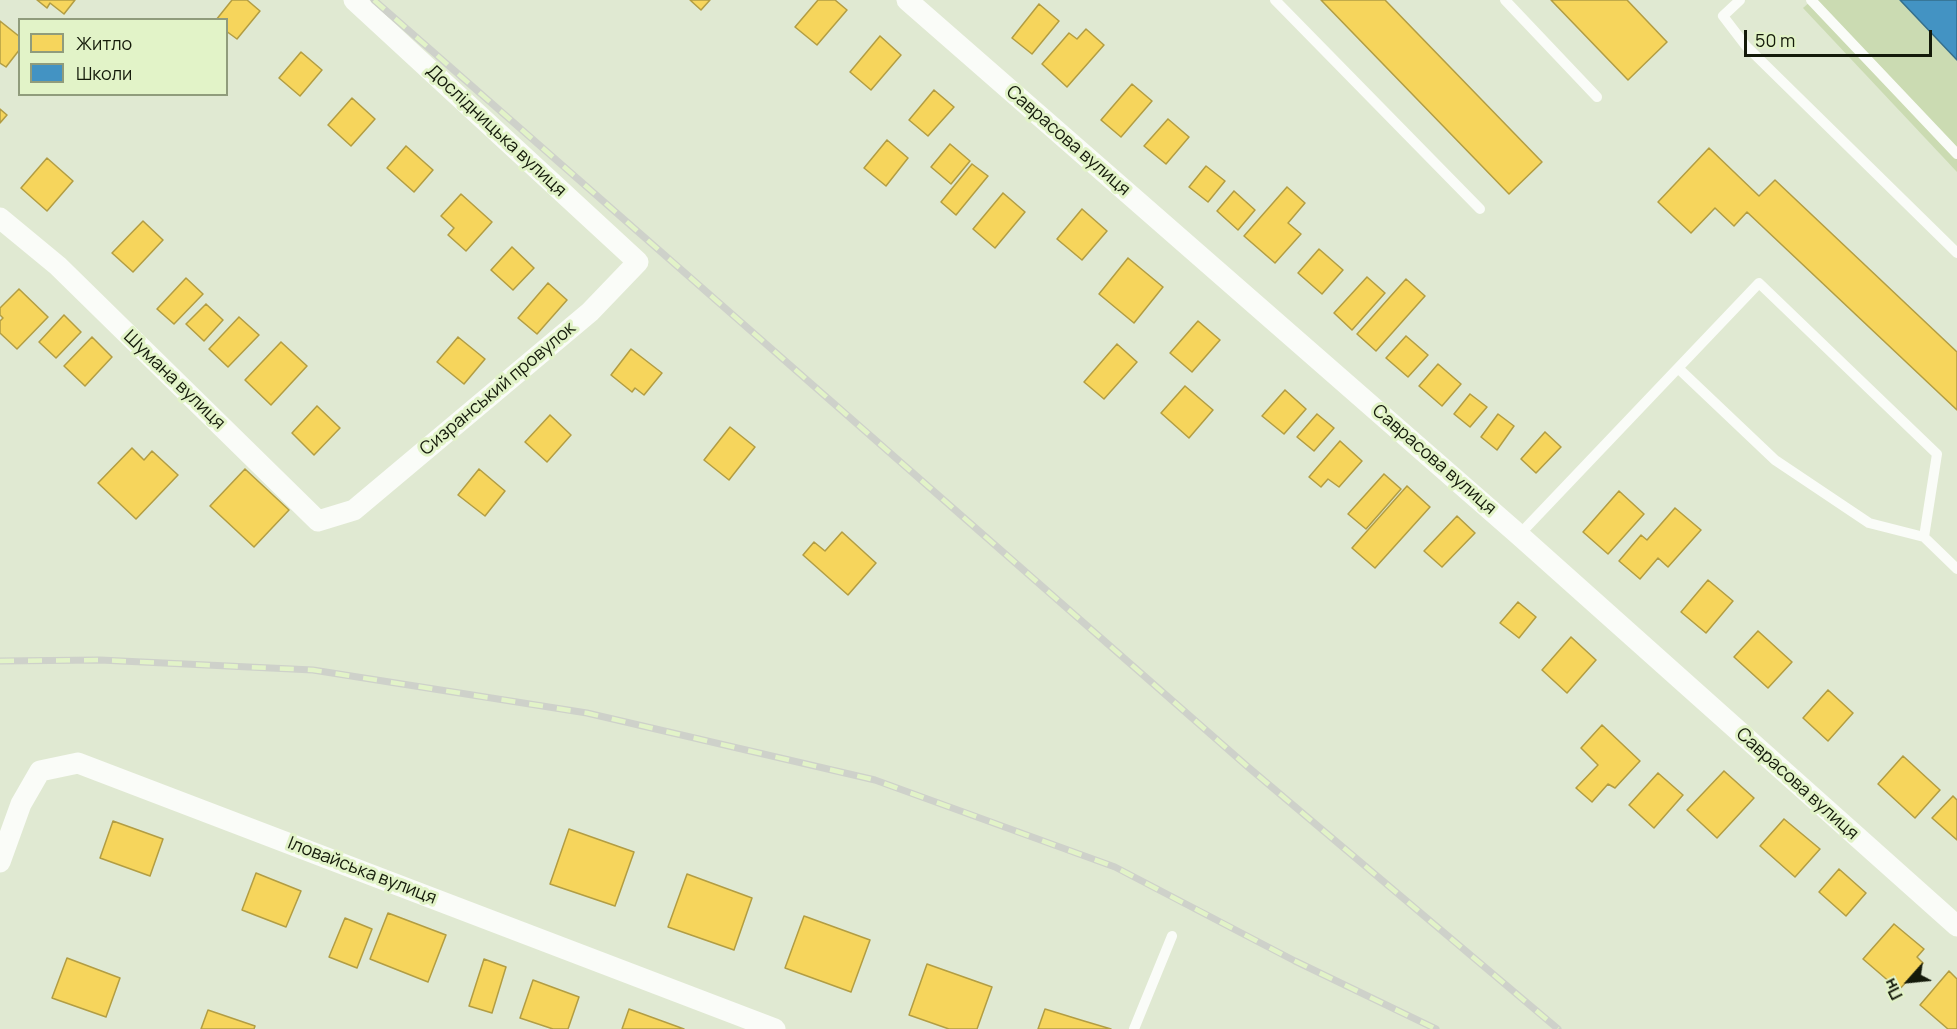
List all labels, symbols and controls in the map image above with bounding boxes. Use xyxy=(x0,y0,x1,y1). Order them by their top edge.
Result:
legend xyxy=(18,18,228,96)
scale bar xyxy=(1747,18,1934,56)
text: 50 m xyxy=(1755,28,1795,52)
text: Житло xyxy=(76,31,132,55)
text: Школи xyxy=(76,61,132,85)
street label: Дослідницька вулиця xyxy=(422,61,570,201)
street label: Саврасова вулиця xyxy=(1002,81,1134,201)
street label: Сизранський провулок xyxy=(416,318,580,460)
street label: Шумана вулиця xyxy=(119,326,229,434)
street label: Саврасова вулиця xyxy=(1368,400,1500,520)
street label: Саврасова вулиця xyxy=(1731,723,1863,845)
street label: Іловайська вулиця xyxy=(285,833,439,909)
north arrow xyxy=(1879,951,1939,1011)
text: Пн xyxy=(1878,975,1908,1004)

